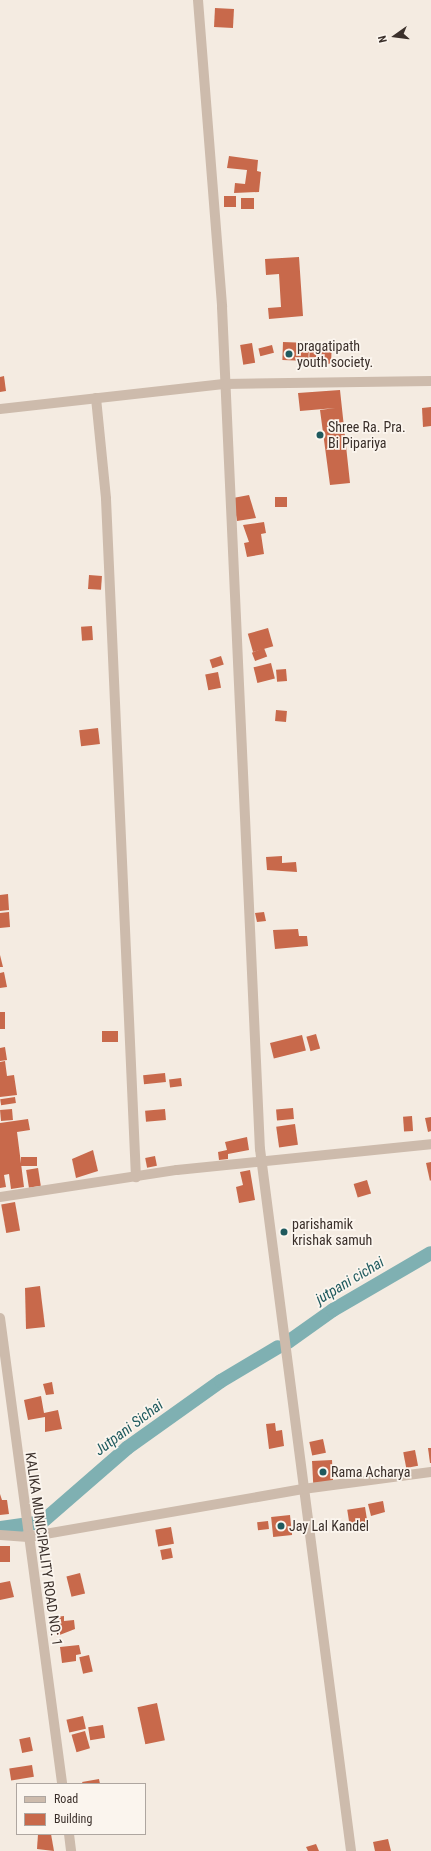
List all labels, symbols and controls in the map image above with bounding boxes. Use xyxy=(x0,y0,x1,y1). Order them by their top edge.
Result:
north arrow xyxy=(375,16,415,56)
text: N xyxy=(376,34,390,44)
place label: pragatipath youth society. xyxy=(297,338,373,370)
marker: pragatipath youth society. xyxy=(284,349,294,359)
place label: Shree Ra. Pra. Bi Pipariya xyxy=(328,419,406,452)
marker: Shree Ra. Pra. Bi Pipariya xyxy=(315,430,325,440)
place label: parishamik krishak samuh xyxy=(292,1216,372,1248)
marker: parishamik krishak samuh xyxy=(279,1227,289,1237)
water label: jutpani cichai xyxy=(313,1254,387,1308)
water label: Jutpani Sichai xyxy=(91,1396,167,1460)
street label: KALIKA MUNICIPALITY ROAD NO: 1 xyxy=(22,1451,66,1647)
place label: Rama Acharya xyxy=(331,1464,410,1480)
marker: Rama Acharya xyxy=(318,1467,328,1477)
place label: Jay Lal Kandel xyxy=(289,1518,369,1534)
marker: Jay Lal Kandel xyxy=(276,1521,286,1531)
legend xyxy=(16,1783,146,1835)
text: Road xyxy=(54,1792,78,1806)
text: Building xyxy=(54,1812,92,1826)

